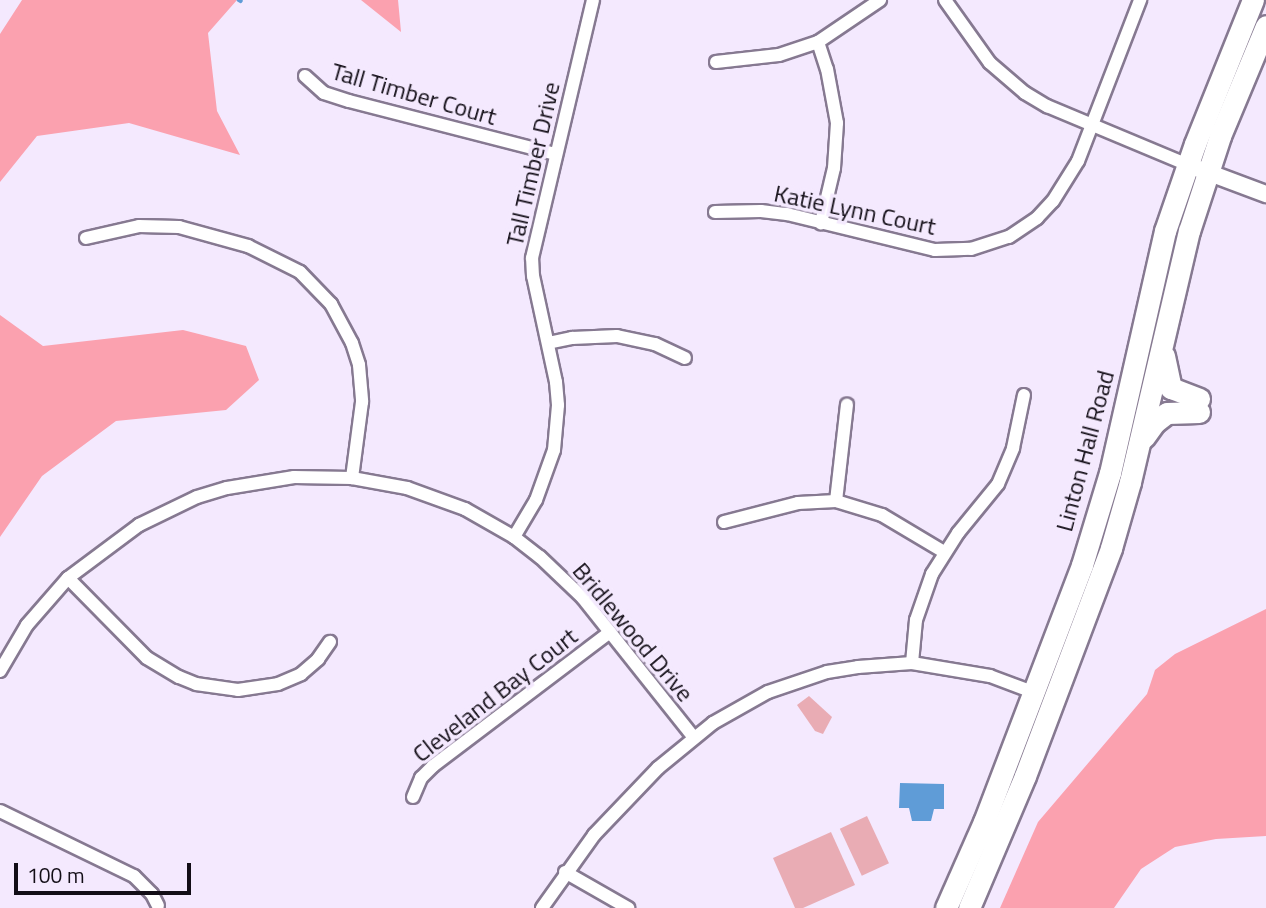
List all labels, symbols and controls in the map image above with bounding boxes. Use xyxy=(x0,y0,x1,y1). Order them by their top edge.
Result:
street label: Tall Timber Court xyxy=(328,57,500,131)
street label: Tall Timber Drive xyxy=(500,79,566,249)
street label: Katie Lynn Court xyxy=(771,179,939,241)
street label: Linton Hall Road xyxy=(1050,367,1120,535)
street label: Bridlewood Drive xyxy=(567,557,699,707)
street label: Cleveland Bay Court xyxy=(407,622,583,768)
scale bar xyxy=(18,848,194,892)
text: 100 m xyxy=(27,859,84,891)

